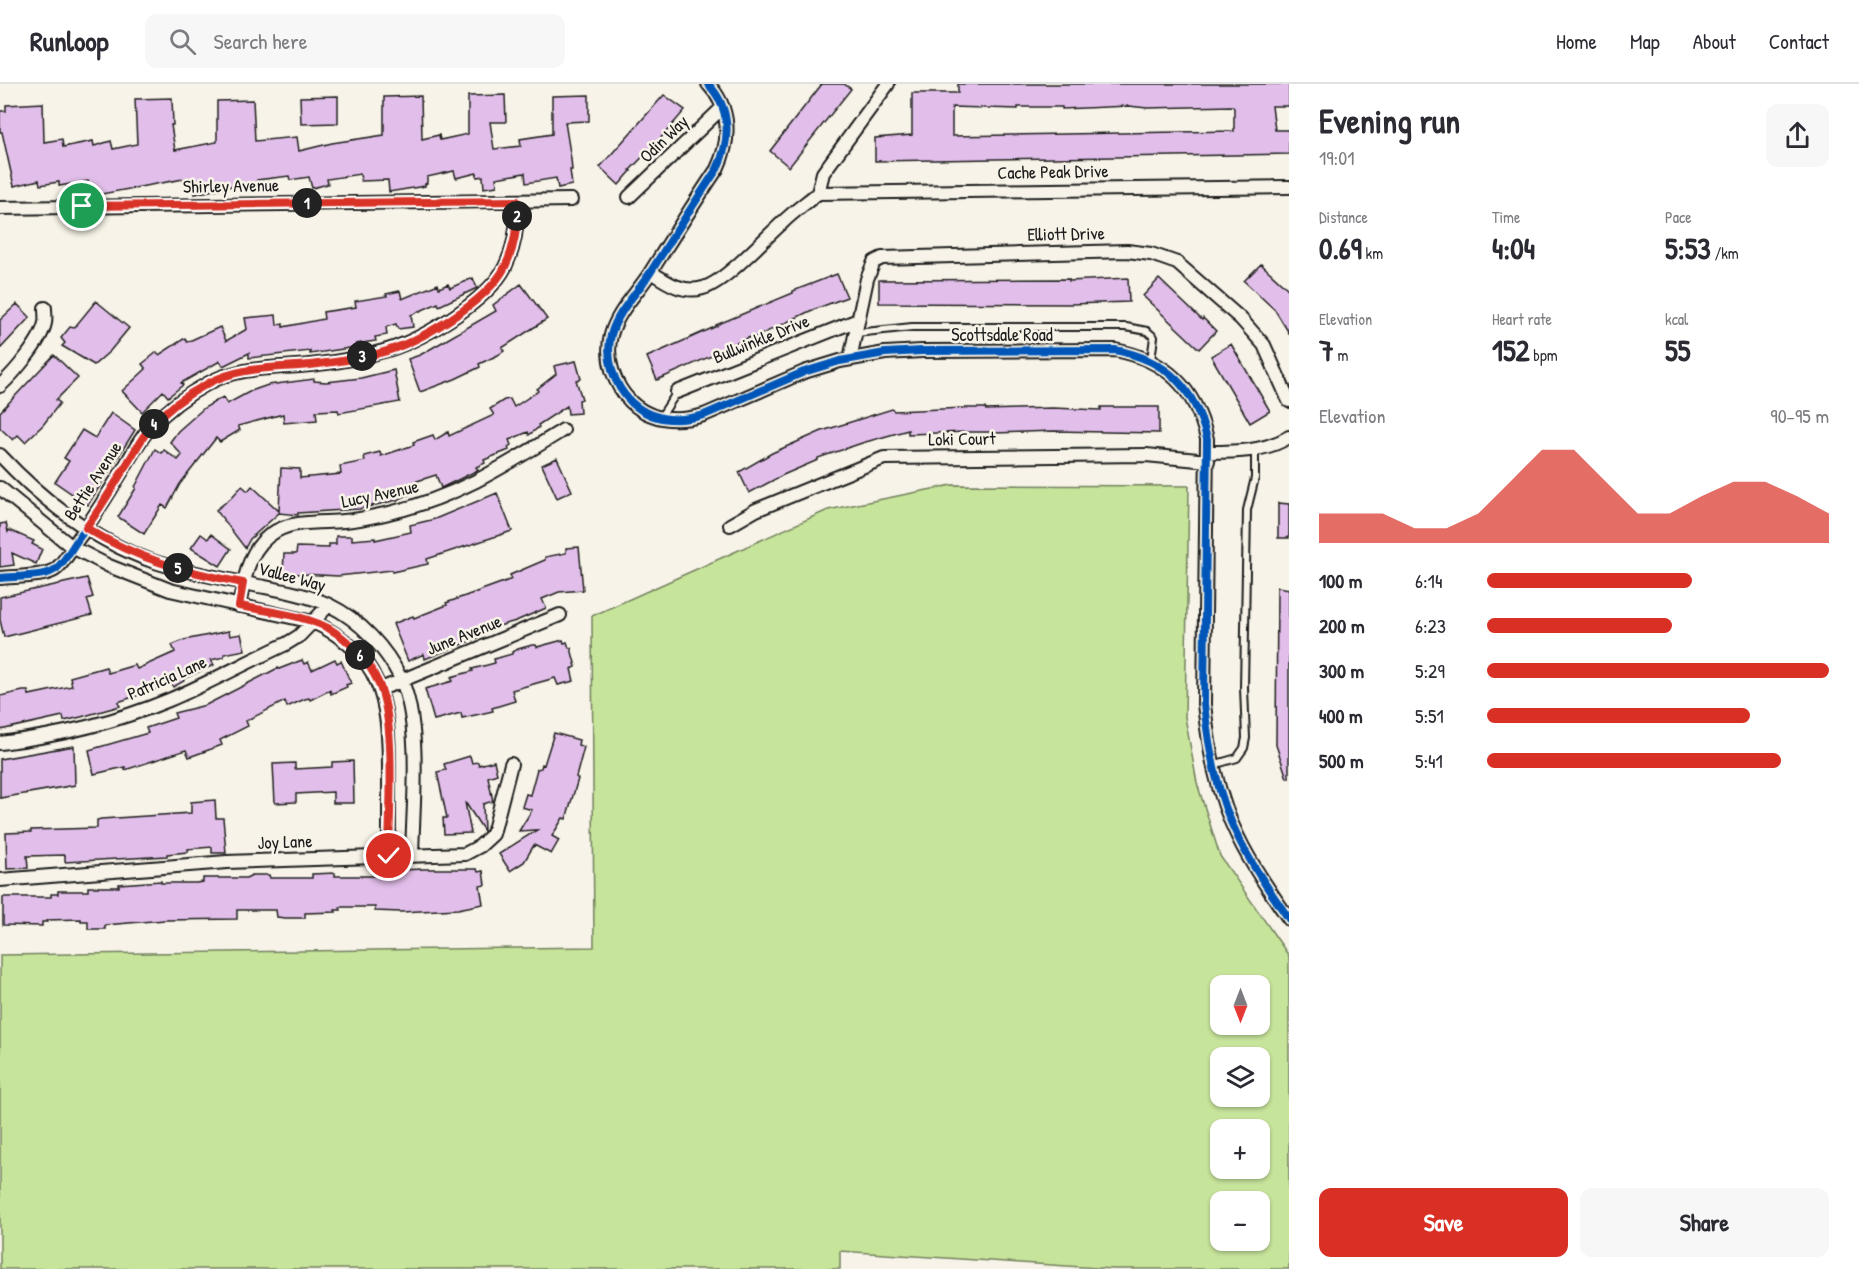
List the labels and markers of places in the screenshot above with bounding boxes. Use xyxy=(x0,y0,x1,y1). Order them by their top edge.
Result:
pin xyxy=(56,180,107,231)
pin: 1 xyxy=(292,188,322,218)
pin: 2 xyxy=(502,201,532,231)
pin: 3 xyxy=(347,341,377,371)
pin: 4 xyxy=(139,409,169,439)
pin: 5 xyxy=(163,553,193,583)
pin: 6 xyxy=(345,640,375,670)
pin xyxy=(363,830,414,881)

